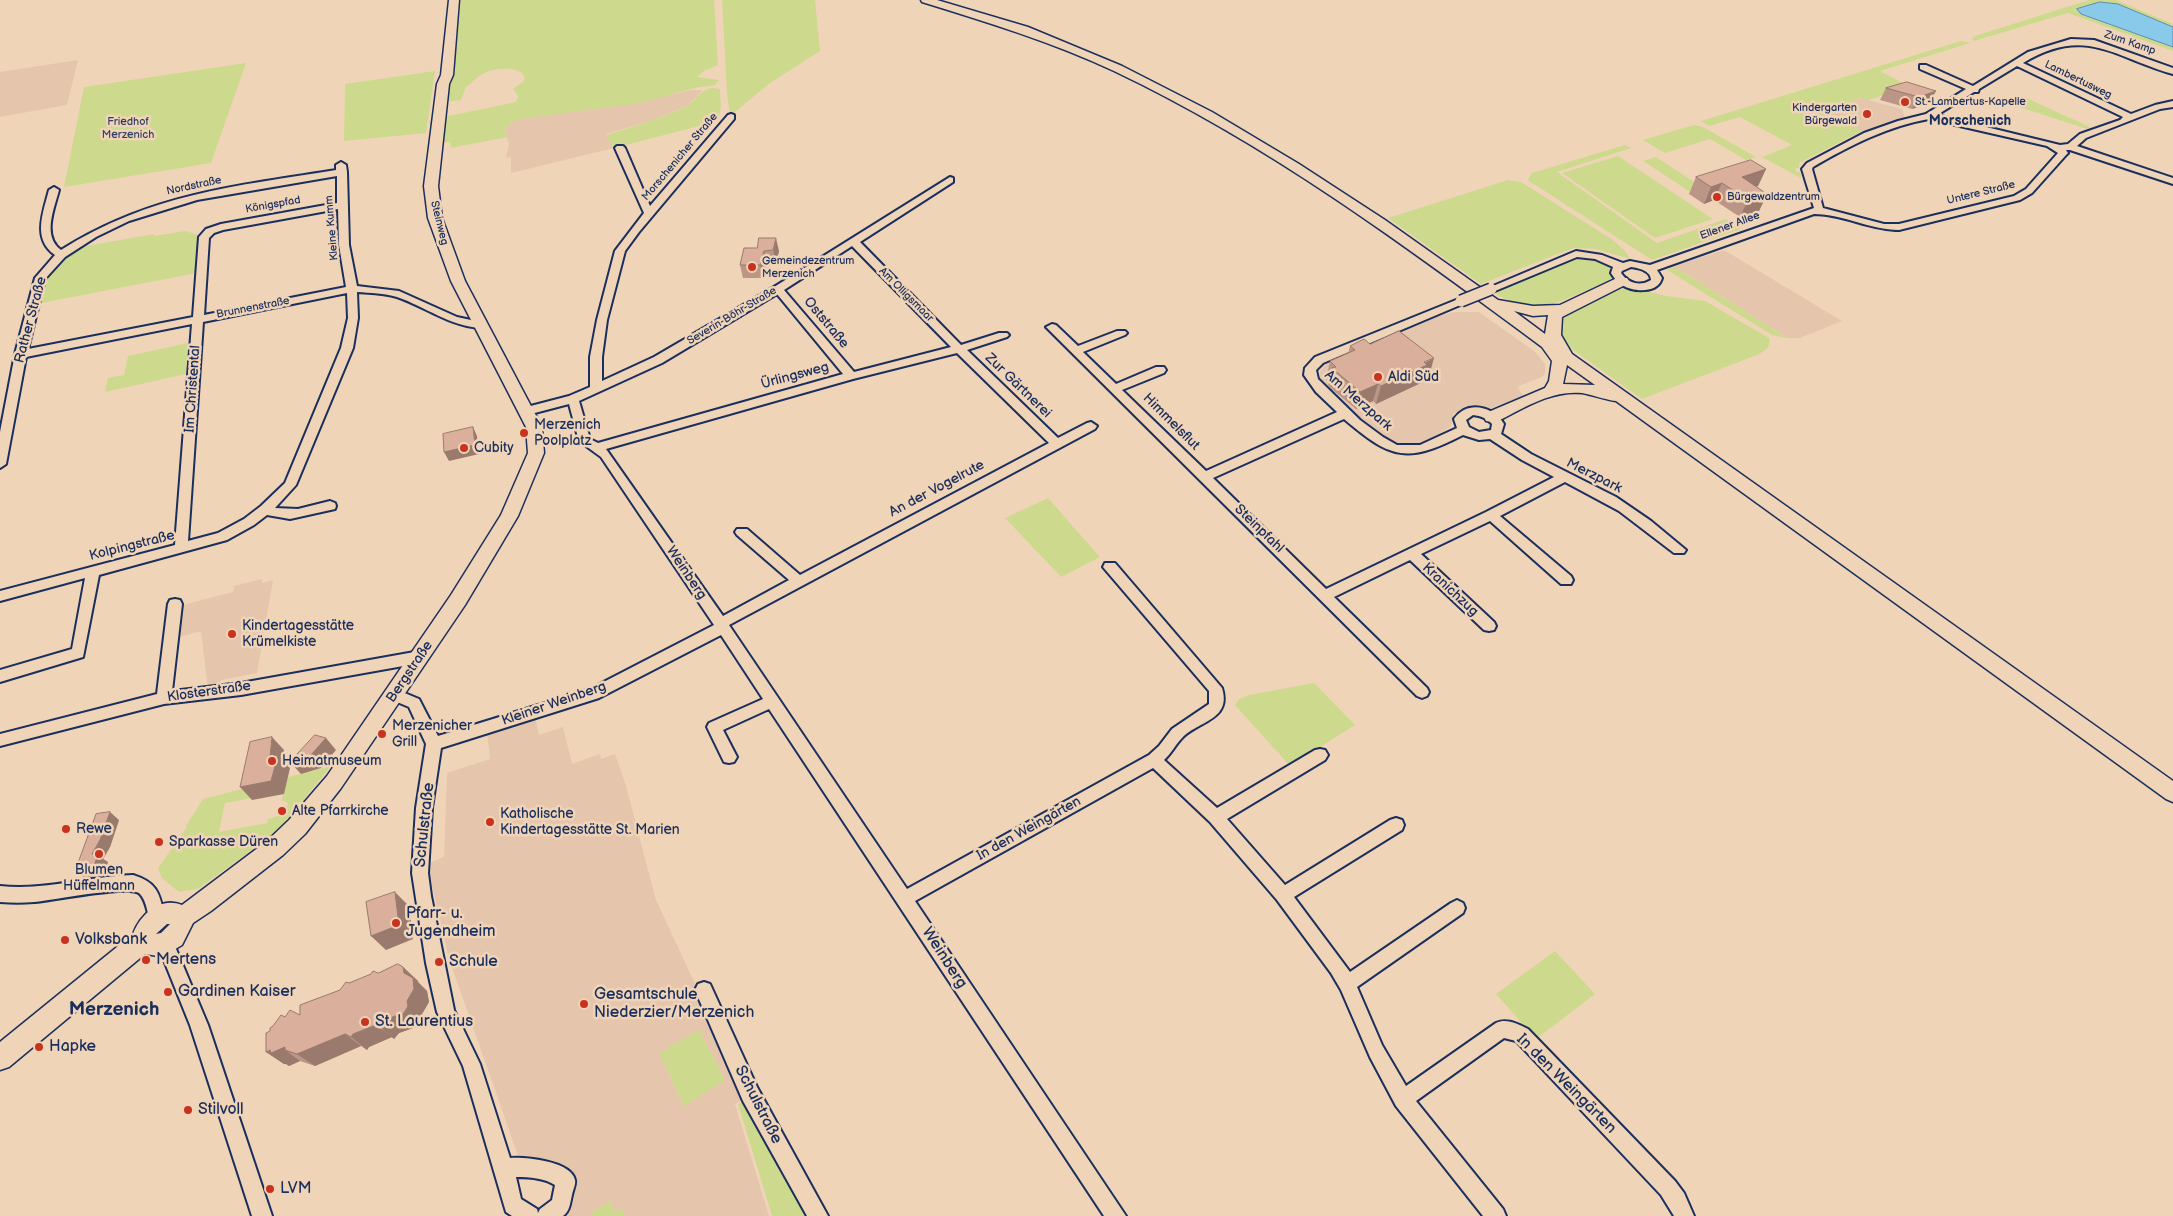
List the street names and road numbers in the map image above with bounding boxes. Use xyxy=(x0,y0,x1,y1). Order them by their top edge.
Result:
street label: Zum Kamp xyxy=(2103,28,2157,58)
street label: Lambertusweg xyxy=(2042,58,2114,102)
street label: Morschenicher Straße xyxy=(639,110,721,204)
street label: Nordstraße xyxy=(165,174,223,198)
street label: Untere Straße xyxy=(1946,178,2016,208)
street label: Königspfad xyxy=(244,194,302,216)
street label: Kleine Kumm xyxy=(323,195,341,261)
street label: Steinweg xyxy=(427,200,451,246)
street label: Ellener Allee xyxy=(1698,209,1762,243)
street label: Am Olligsmaar xyxy=(876,265,936,325)
street label: Rather Straße xyxy=(11,275,51,365)
street label: Severin-Böhr-Straße xyxy=(685,284,779,348)
street label: Brunnenstraße xyxy=(215,294,291,322)
street label: Oststraße xyxy=(800,294,852,352)
street label: Im Christental xyxy=(182,345,204,433)
street label: Zur Gärtnerei xyxy=(981,350,1055,422)
street label: Ürlingsweg xyxy=(759,359,831,393)
street label: Am Merzpark xyxy=(1321,367,1395,435)
street label: Himmelsflut xyxy=(1139,390,1203,454)
street label: Merzpark xyxy=(1563,455,1625,497)
street label: An der Vogelrute xyxy=(886,457,988,521)
street label: Steinpfahl xyxy=(1231,501,1287,557)
street label: Kolpingstraße xyxy=(88,527,176,565)
street label: Weinberg xyxy=(662,543,710,603)
street label: Kranichzug xyxy=(1418,560,1482,620)
street label: Bergstraße xyxy=(383,638,437,706)
street label: Klosterstraße xyxy=(166,678,252,706)
street label: Kleiner Weinberg xyxy=(500,678,608,730)
street label: Schulstraße xyxy=(411,782,439,868)
street label: In den Weingärten xyxy=(974,793,1084,865)
street label: Weinberg xyxy=(917,924,971,992)
street label: In den Weingärten xyxy=(1512,1030,1620,1138)
street label: Schulstraße xyxy=(730,1063,786,1147)

